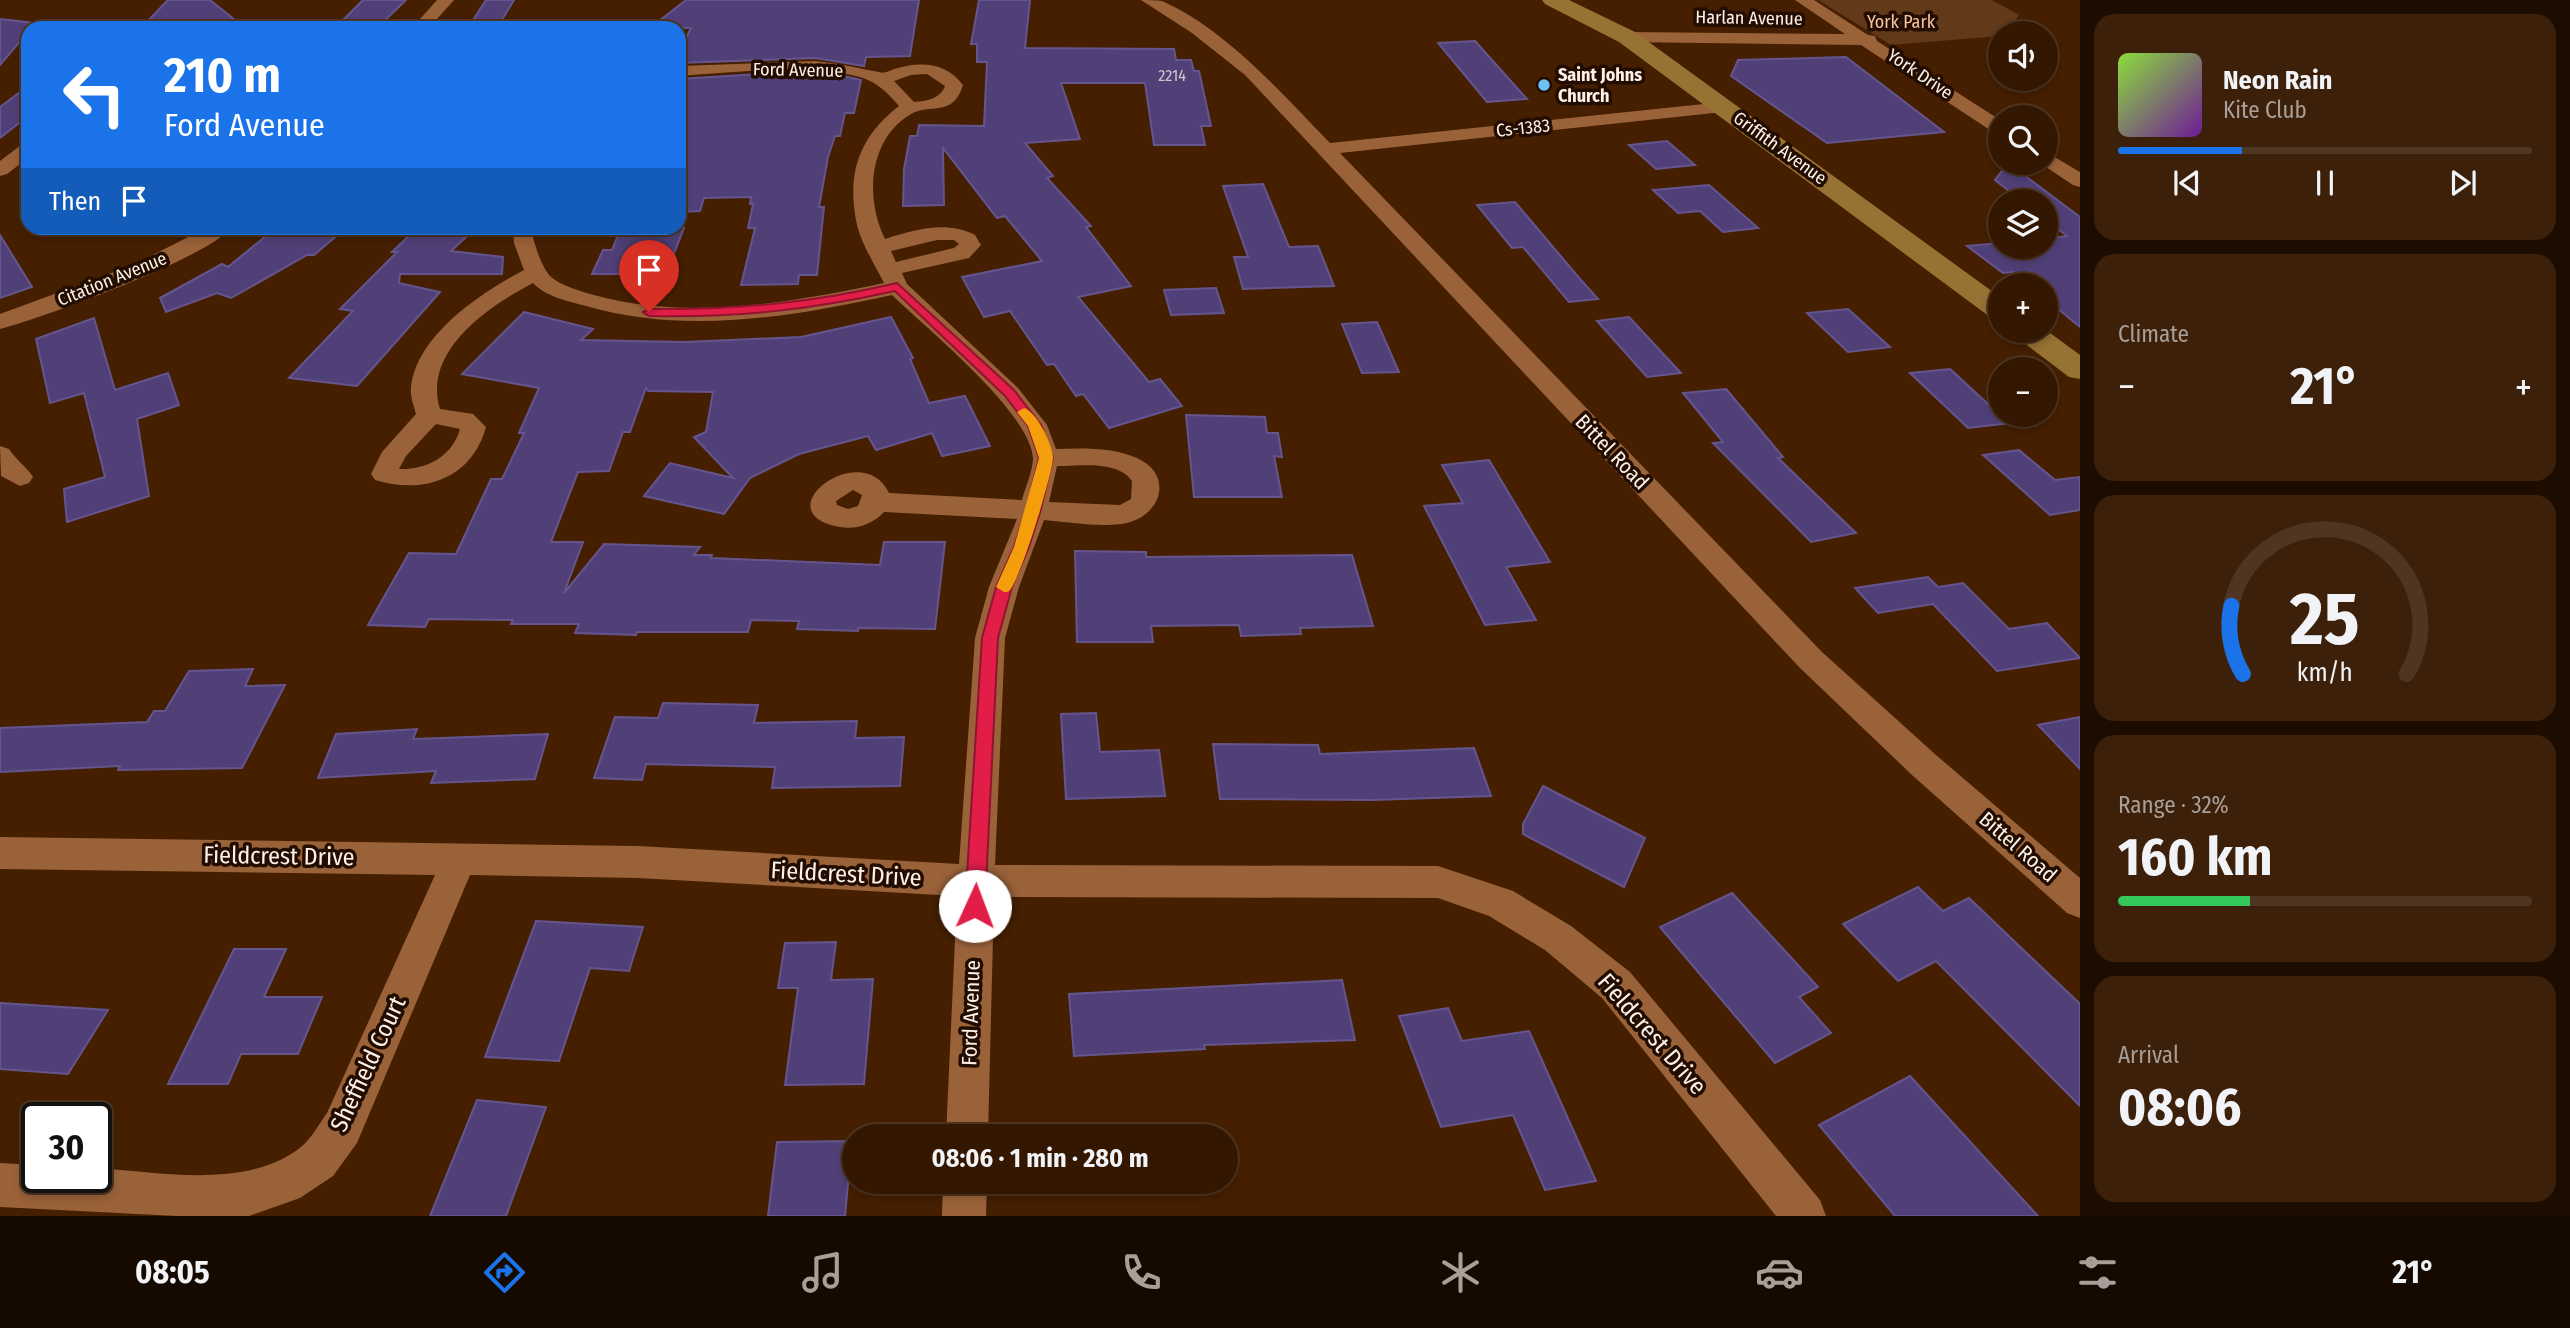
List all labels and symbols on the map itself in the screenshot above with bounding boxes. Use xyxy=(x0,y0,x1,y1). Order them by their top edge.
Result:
street label: Harlan Avenue xyxy=(1695,6,1803,30)
park label: York Park xyxy=(1867,11,1936,33)
street label: York Drive xyxy=(1883,44,1957,104)
street label: Ford Avenue xyxy=(753,58,844,82)
place label: Saint Johns Church xyxy=(1558,64,1642,107)
house number: 2214 xyxy=(1158,66,1186,85)
marker: Saint Johns Church xyxy=(1536,77,1552,93)
street label: Griffith Avenue xyxy=(1729,107,1831,189)
street label: Cs-1383 xyxy=(1495,114,1551,142)
pin xyxy=(619,240,679,312)
street label: Citation Avenue xyxy=(54,247,170,311)
street label: Bittel Road xyxy=(1570,409,1654,495)
street label: Bittel Road xyxy=(1974,806,2062,888)
street label: Fieldcrest Drive xyxy=(203,841,355,871)
street label: Fieldcrest Drive xyxy=(770,856,922,892)
position arrow xyxy=(938,869,1012,943)
street label: Ford Avenue xyxy=(956,960,986,1066)
street label: Fieldcrest Drive xyxy=(1592,968,1712,1100)
street label: Sheffield Court xyxy=(324,992,412,1136)
speed limit sign: 30 xyxy=(21,1102,112,1193)

